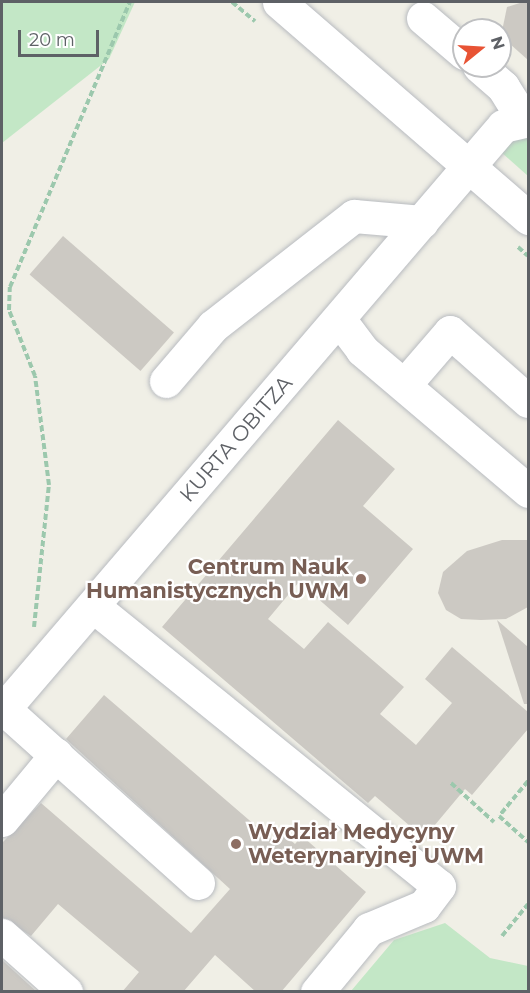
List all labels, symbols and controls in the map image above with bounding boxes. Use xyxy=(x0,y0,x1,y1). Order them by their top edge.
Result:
scale bar xyxy=(21,18,102,56)
north arrow xyxy=(452,18,512,78)
text: 20 m xyxy=(29,29,75,51)
text: N xyxy=(487,34,509,52)
street label: KURTA OBITZA xyxy=(174,371,298,507)
place label: Centrum Nauk Humanistycznych UWM xyxy=(86,554,349,604)
marker: Centrum Nauk Humanistycznych UWM xyxy=(354,572,368,586)
place label: Wydział Medycyny Weterynaryjnej UWM xyxy=(248,819,484,869)
marker: Wydział Medycyny Weterynaryjnej UWM xyxy=(229,837,243,851)

